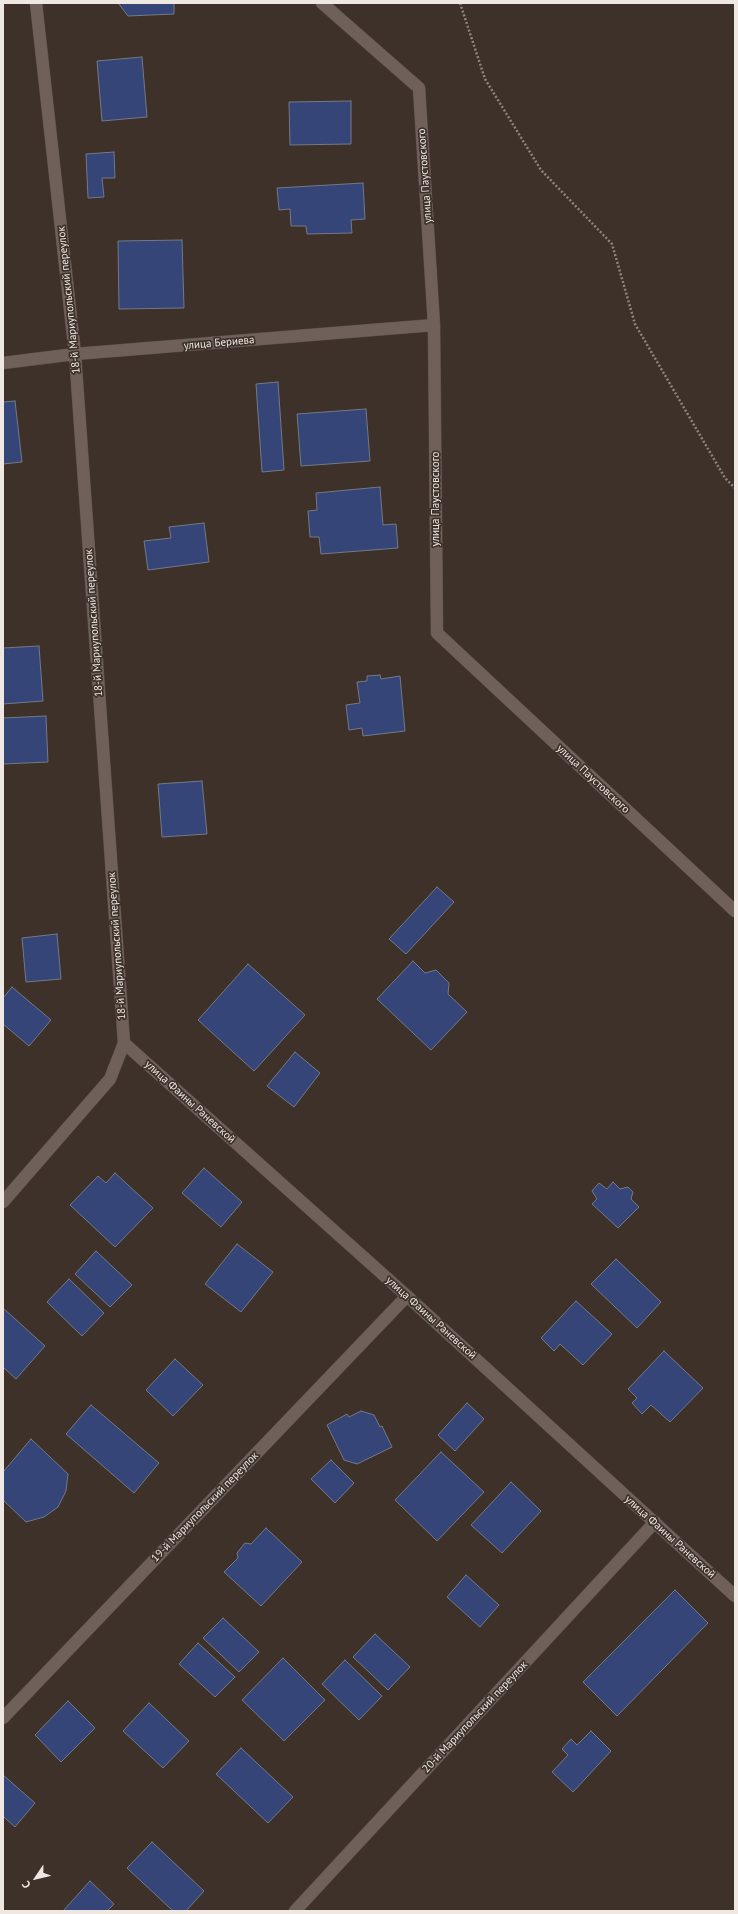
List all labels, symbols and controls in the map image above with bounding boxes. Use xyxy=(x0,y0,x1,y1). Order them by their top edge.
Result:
street label: улица Паустовского xyxy=(415,128,435,224)
street label: 18-й Мариупольский переулок xyxy=(55,226,83,374)
street label: улица Бериева xyxy=(183,333,255,353)
street label: улица Паустовского xyxy=(429,452,443,546)
street label: 18-й Мариупольский переулок xyxy=(82,549,106,697)
street label: улица Паустовского xyxy=(554,742,632,816)
street label: 18-й Мариупольский переулок xyxy=(105,872,129,1020)
street label: улица Фаины Раневской xyxy=(142,1058,238,1146)
street label: улица Фаины Раневской xyxy=(383,1274,479,1362)
street label: 19-й Мариупольский переулок xyxy=(149,1449,261,1565)
street label: улица Фаины Раневской xyxy=(622,1493,718,1581)
street label: 20-й Мариупольский переулок xyxy=(420,1658,530,1776)
north arrow xyxy=(16,1858,56,1898)
text: С xyxy=(19,1878,34,1891)

